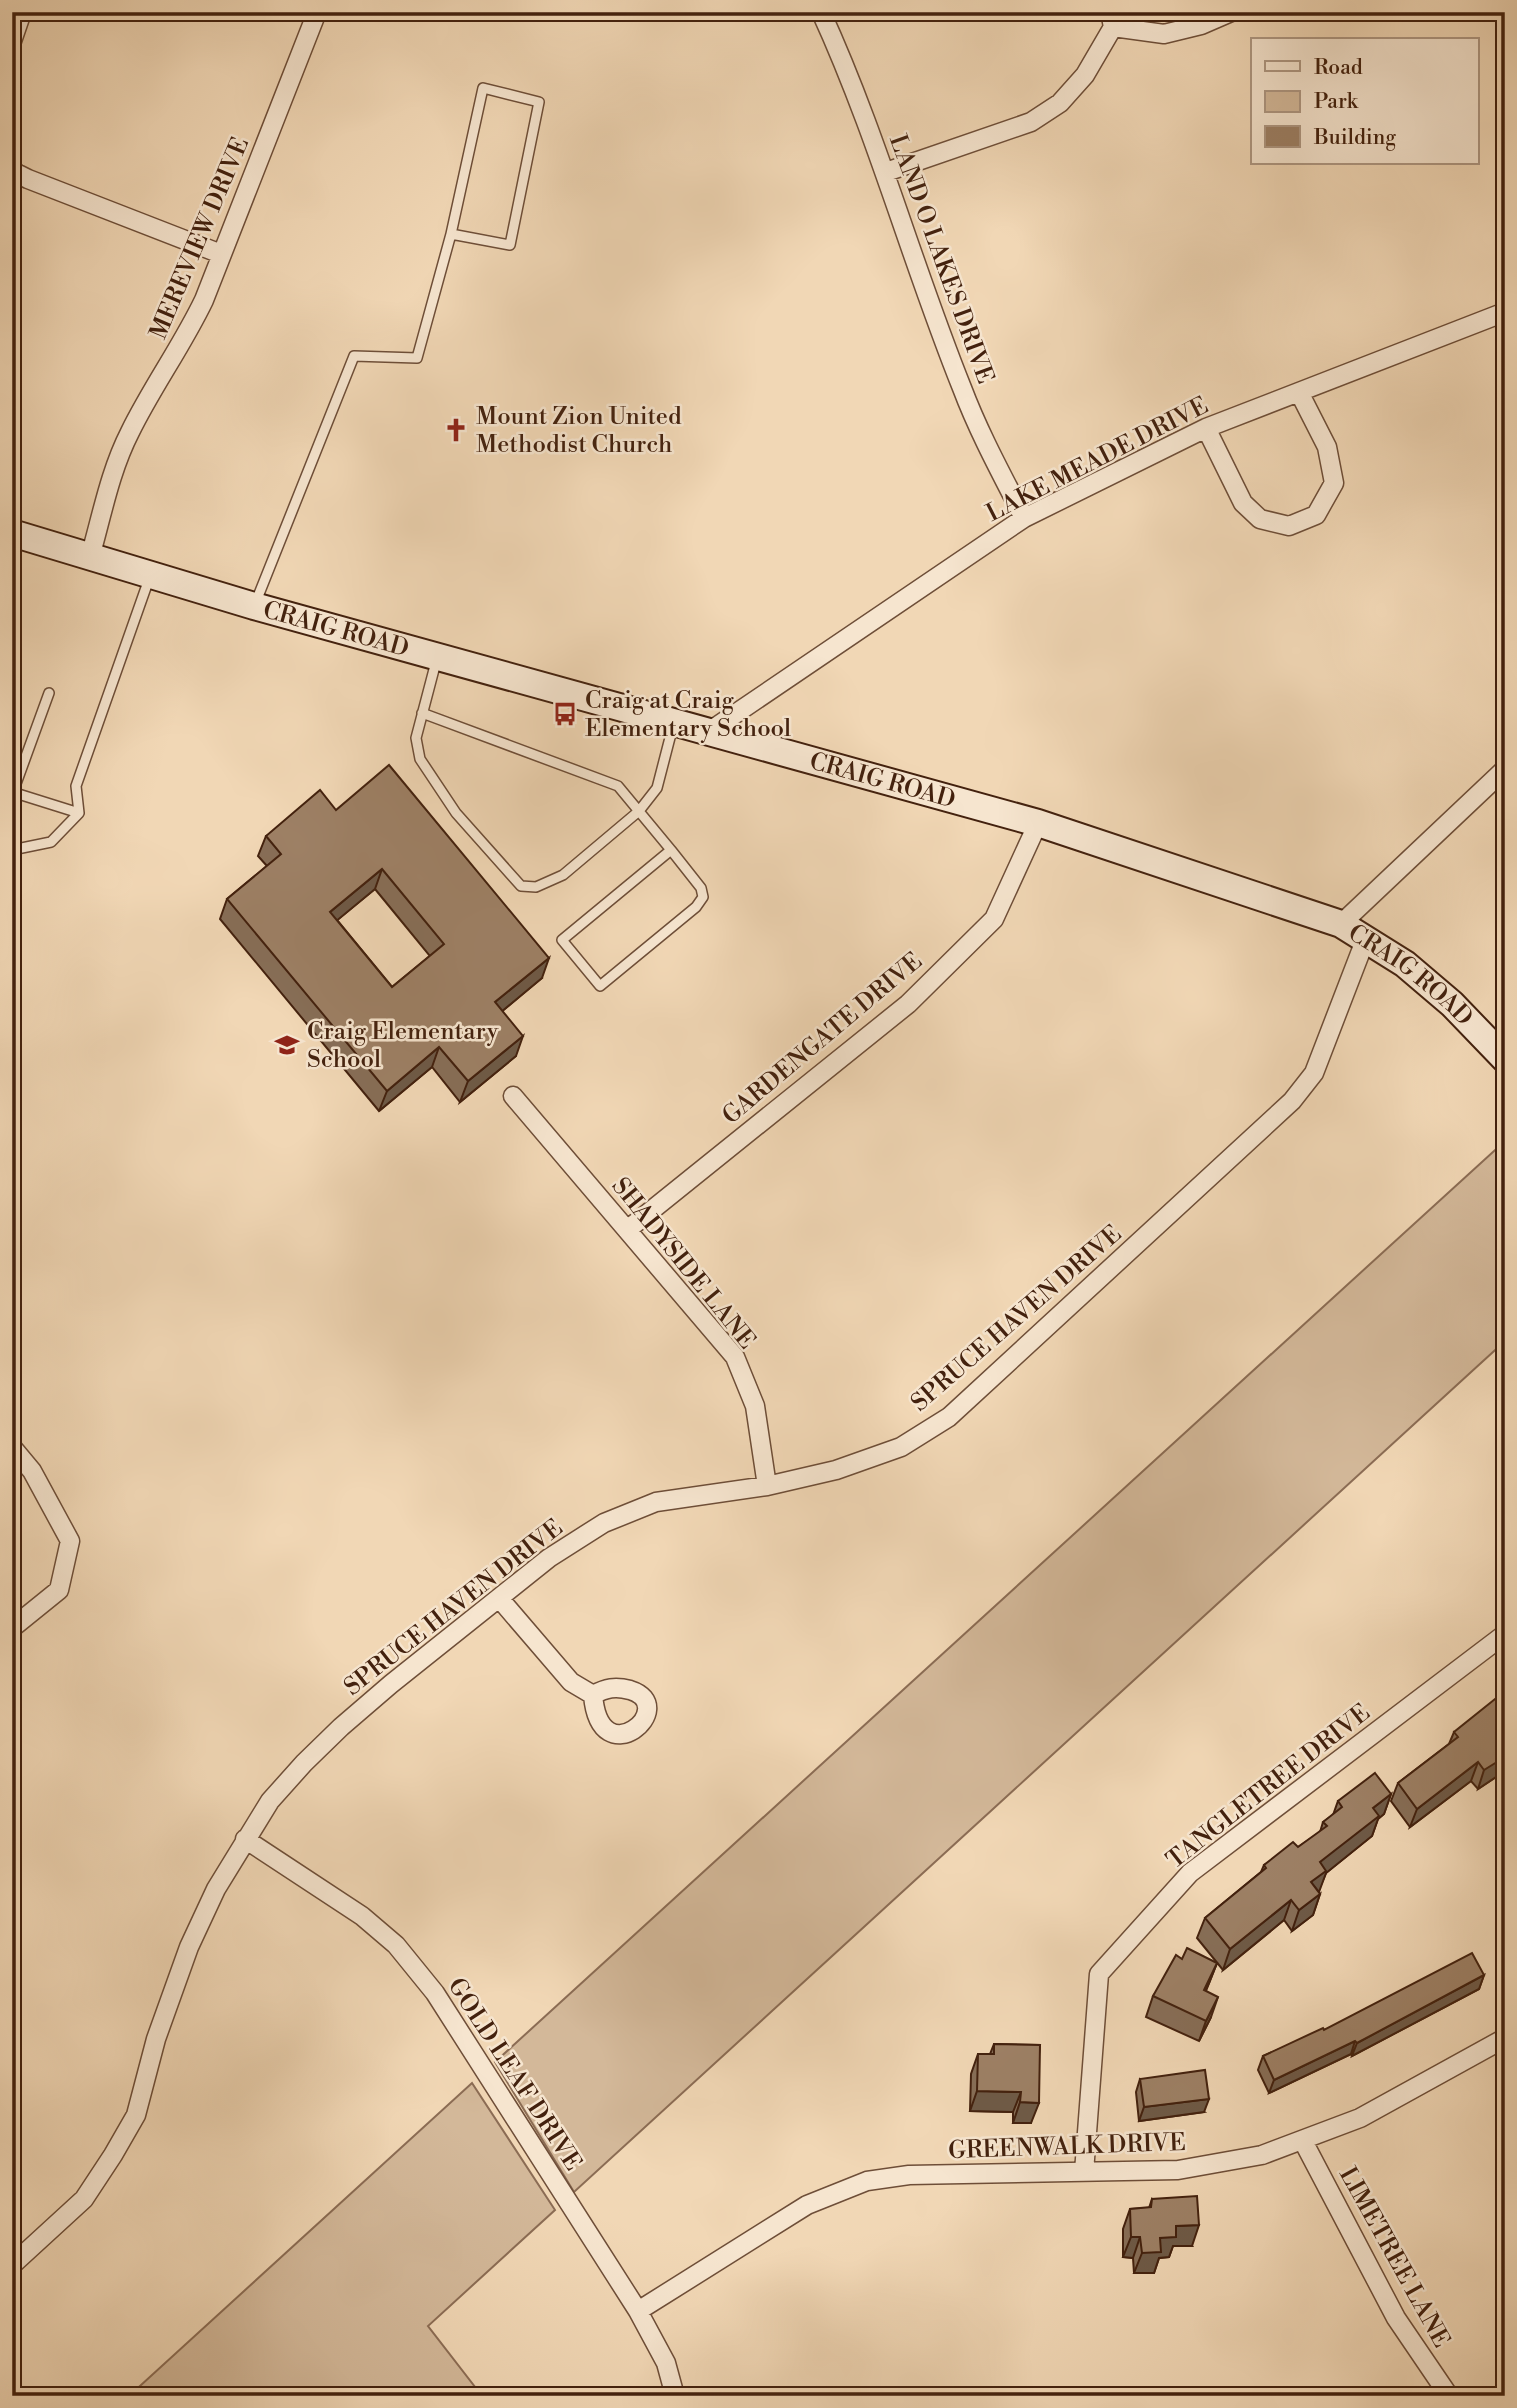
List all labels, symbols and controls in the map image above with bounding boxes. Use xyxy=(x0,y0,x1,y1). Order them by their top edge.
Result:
legend xyxy=(1251,38,1478,164)
text: Road xyxy=(1314,55,1363,81)
text: Park xyxy=(1314,89,1359,115)
text: Building xyxy=(1313,125,1396,151)
street label: LAND O LAKES DRIVE xyxy=(882,131,1000,388)
street label: MEREVIEW DRIVE xyxy=(144,133,256,344)
street label: LAKE MEADE DRIVE xyxy=(982,391,1213,529)
place label: Mount Zion United Methodist Church xyxy=(476,402,682,460)
church icon: Mount Zion United Methodist Church xyxy=(442,416,470,444)
street label: CRAIG ROAD xyxy=(260,595,412,664)
place label: Craig at Craig Elementary School xyxy=(585,686,791,744)
bus stop icon: Craig at Craig Elementary School xyxy=(551,700,579,728)
street label: CRAIG ROAD xyxy=(806,746,959,815)
street label: CRAIG ROAD xyxy=(1342,918,1479,1033)
street label: GARDENGATE DRIVE xyxy=(717,946,929,1131)
place label: Craig Elementary School xyxy=(307,1017,499,1075)
school or university icon: Craig Elementary School xyxy=(273,1031,301,1059)
street label: SHADYSIDE LANE xyxy=(605,1172,762,1355)
street label: SPRUCE HAVEN DRIVE xyxy=(905,1219,1128,1418)
street label: SPRUCE HAVEN DRIVE xyxy=(338,1513,569,1702)
street label: TANGLETREE DRIVE xyxy=(1161,1698,1376,1876)
street label: GOLD LEAF DRIVE xyxy=(441,1973,588,2177)
street label: GREENWALK DRIVE xyxy=(948,2128,1186,2166)
street label: LIMETREE LANE xyxy=(1332,2162,1456,2353)

